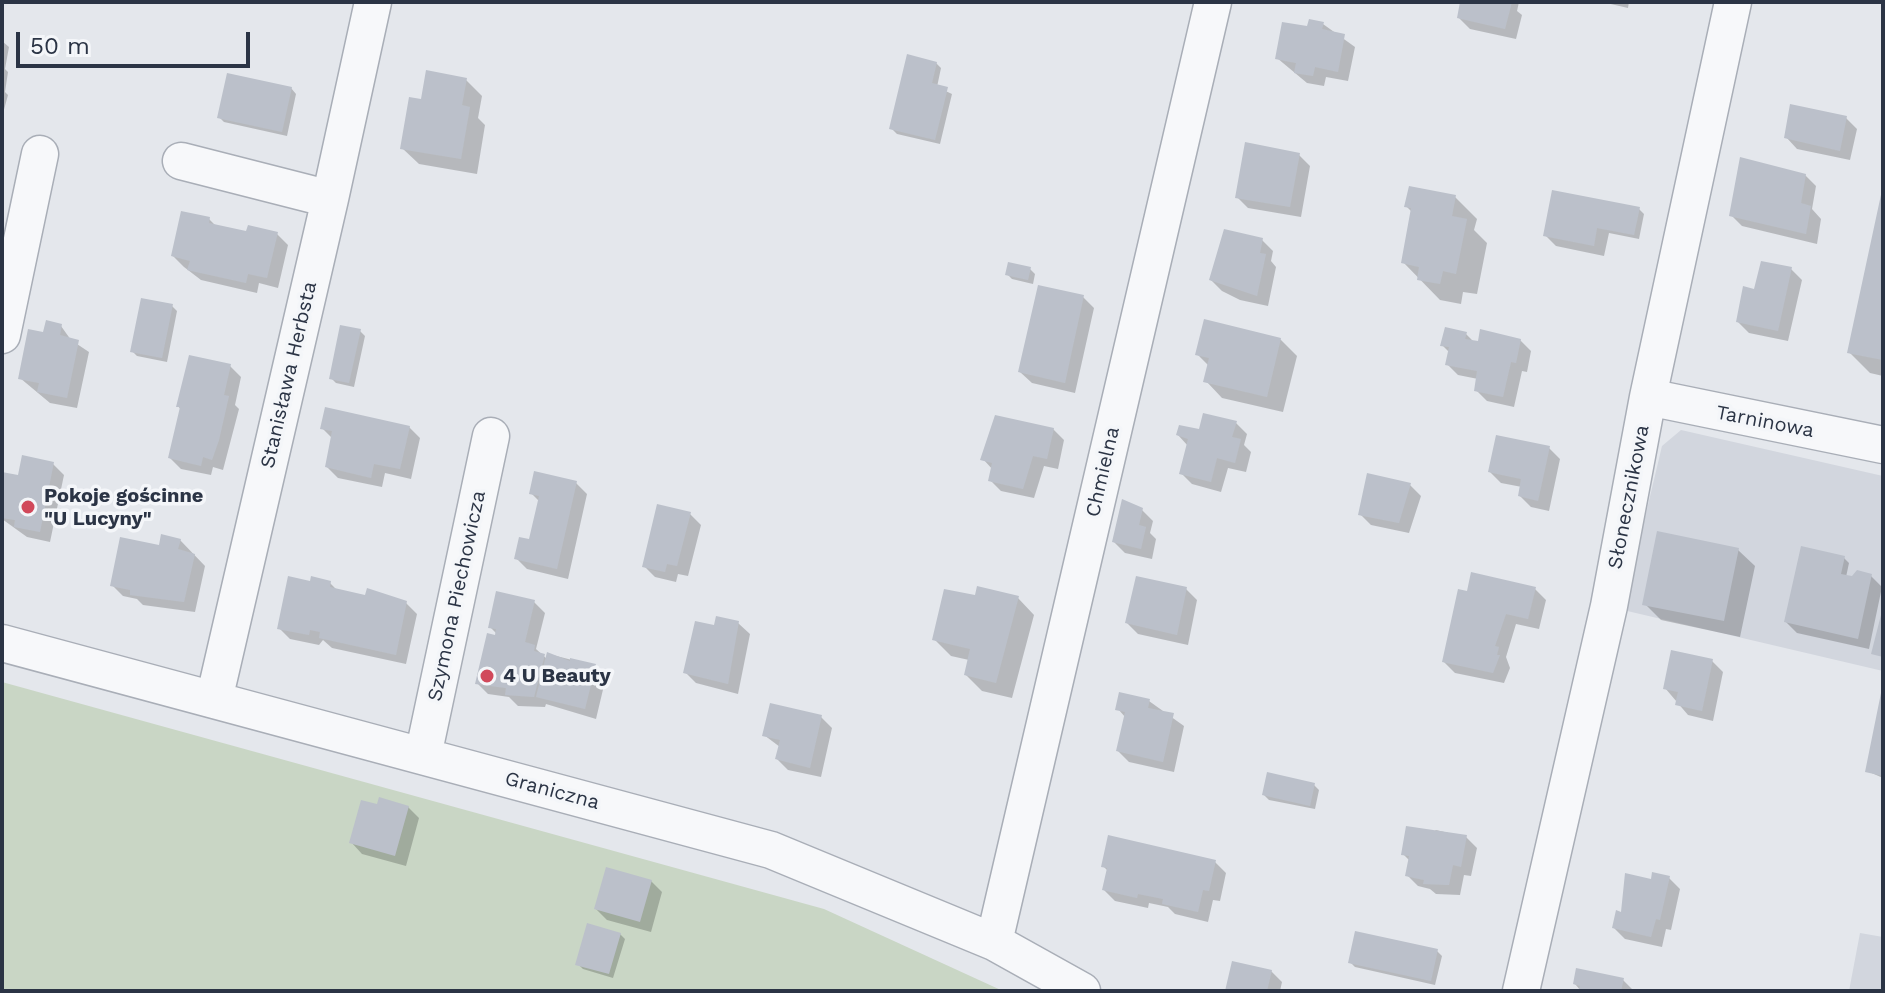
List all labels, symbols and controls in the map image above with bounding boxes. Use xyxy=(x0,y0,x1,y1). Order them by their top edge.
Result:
scale bar xyxy=(20,16,254,66)
text: 50 m xyxy=(30,32,90,60)
street label: Stanisława Herbsta xyxy=(256,279,322,471)
street label: Tarninowa xyxy=(1714,401,1816,443)
street label: Słonecznikowa xyxy=(1603,423,1655,571)
street label: Chmielna xyxy=(1081,425,1125,519)
place label: Pokoje gościnne "U Lucyny" xyxy=(44,484,203,531)
street label: Szymona Piechowicza xyxy=(423,488,491,704)
marker: Pokoje gościnne "U Lucyny" xyxy=(19,498,37,516)
place label: 4 U Beauty xyxy=(503,664,611,688)
marker: 4 U Beauty xyxy=(478,667,496,685)
street label: Graniczna xyxy=(502,767,602,815)

